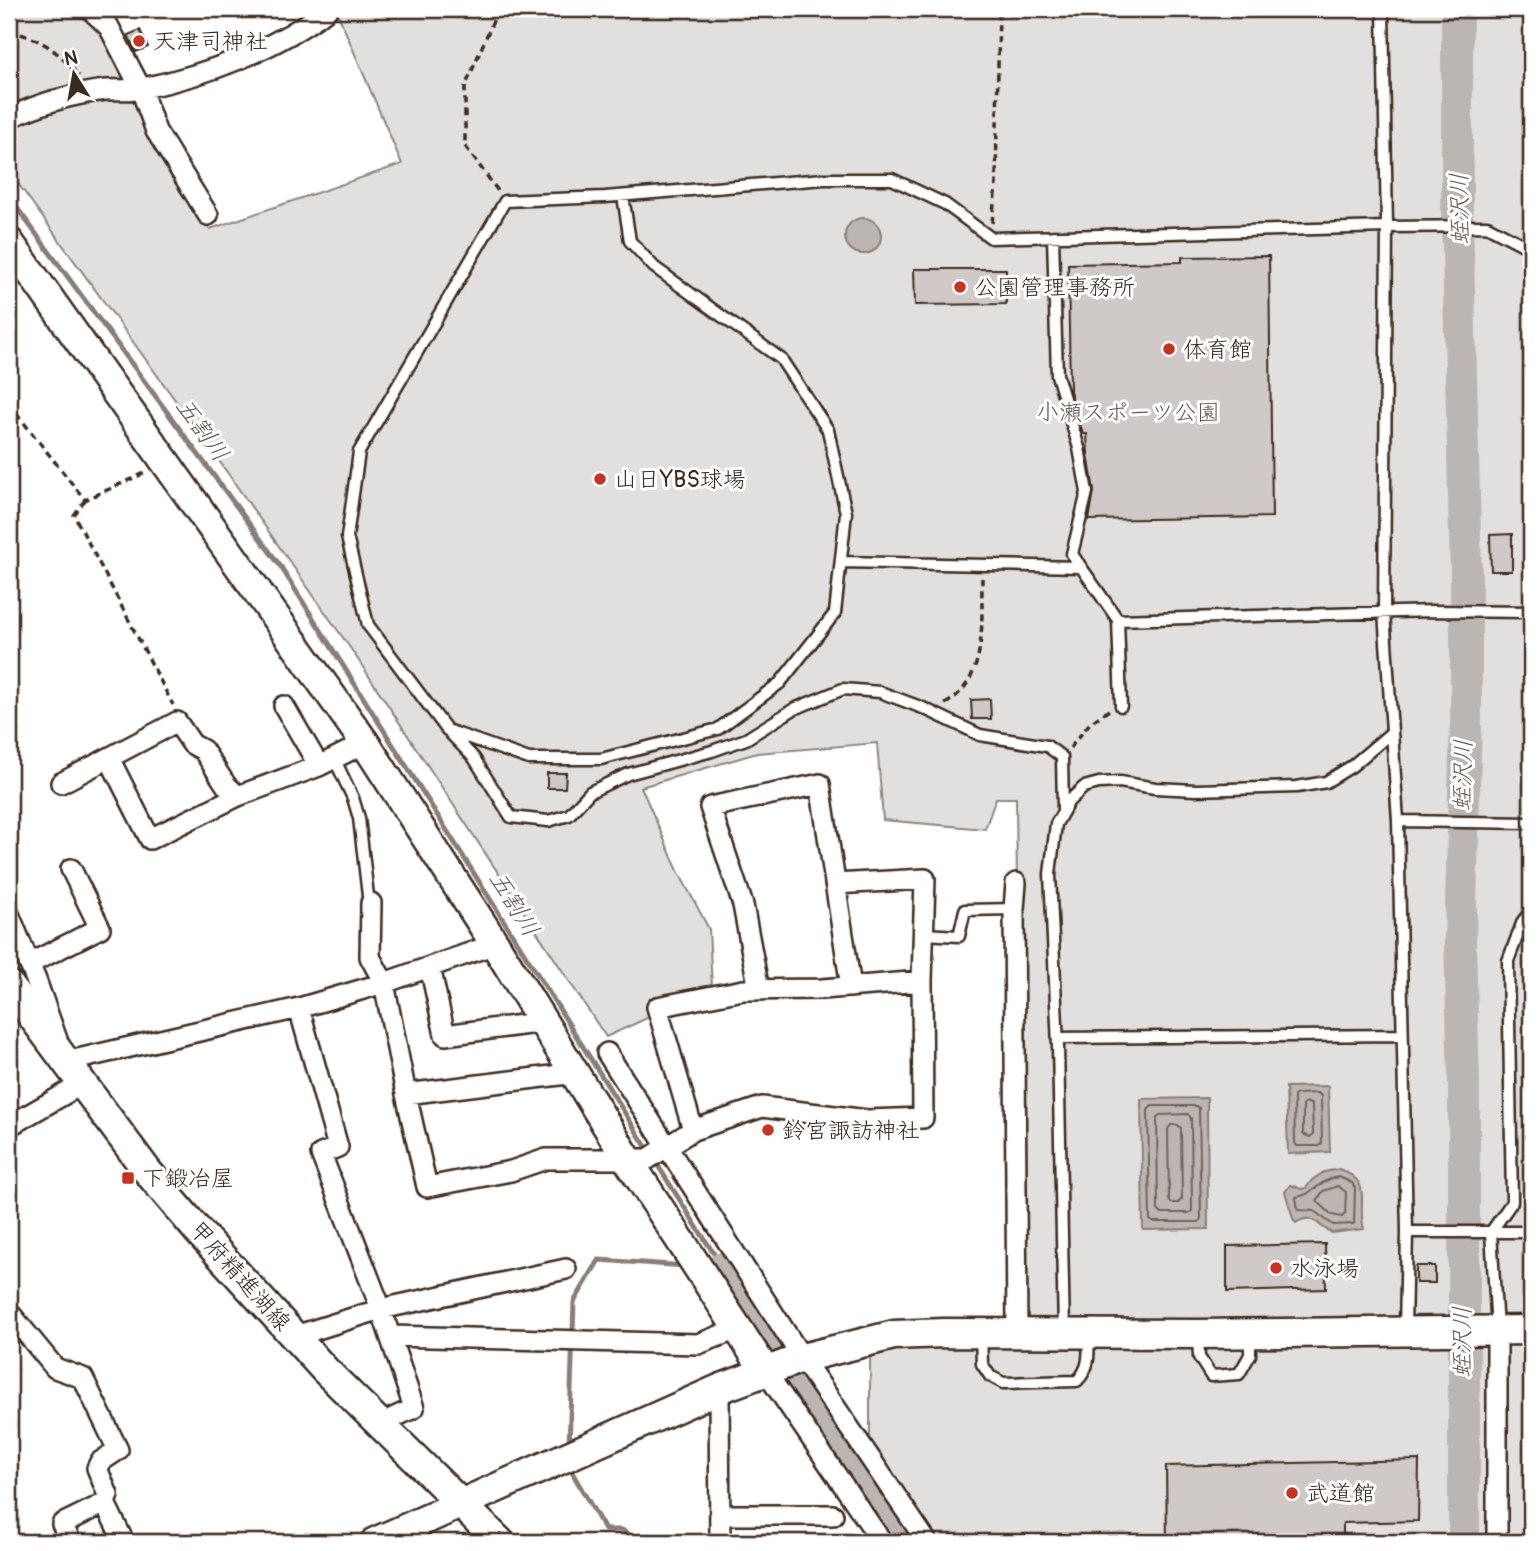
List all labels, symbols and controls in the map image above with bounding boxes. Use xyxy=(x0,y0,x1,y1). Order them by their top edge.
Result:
place label: 天津司神社 xyxy=(153,27,268,56)
marker: 天津司神社 xyxy=(131,33,147,49)
north arrow xyxy=(38,38,108,108)
text: N xyxy=(62,45,80,71)
water label: 蛭沢川 xyxy=(1445,173,1475,245)
place label: 公園管理事務所 xyxy=(974,273,1135,302)
marker: 公園管理事務所 xyxy=(952,279,968,295)
place label: 体育館 xyxy=(1183,335,1252,364)
marker: 体育館 xyxy=(1161,341,1177,357)
water label: 五割川 xyxy=(169,392,235,468)
park label: 小瀬スポーツ公園 xyxy=(1036,398,1220,427)
place label: 山日YBS球場 xyxy=(614,465,746,494)
marker: 山日YBS球場 xyxy=(592,471,608,487)
water label: 蛭沢川 xyxy=(1448,739,1478,811)
water label: 五割川 xyxy=(483,866,545,942)
place label: 鈴宮諏訪神社 xyxy=(782,1116,920,1145)
marker: 鈴宮諏訪神社 xyxy=(760,1122,776,1138)
place label: 下鍛冶屋 xyxy=(142,1164,234,1193)
marker: 下鍛冶屋 xyxy=(120,1170,136,1186)
street label: 甲府精進湖線 xyxy=(183,1215,297,1337)
place label: 水泳場 xyxy=(1290,1254,1359,1283)
marker: 水泳場 xyxy=(1268,1260,1284,1276)
water label: 蛭沢川 xyxy=(1448,1306,1477,1378)
place label: 武道館 xyxy=(1306,1479,1375,1508)
marker: 武道館 xyxy=(1284,1485,1300,1501)

